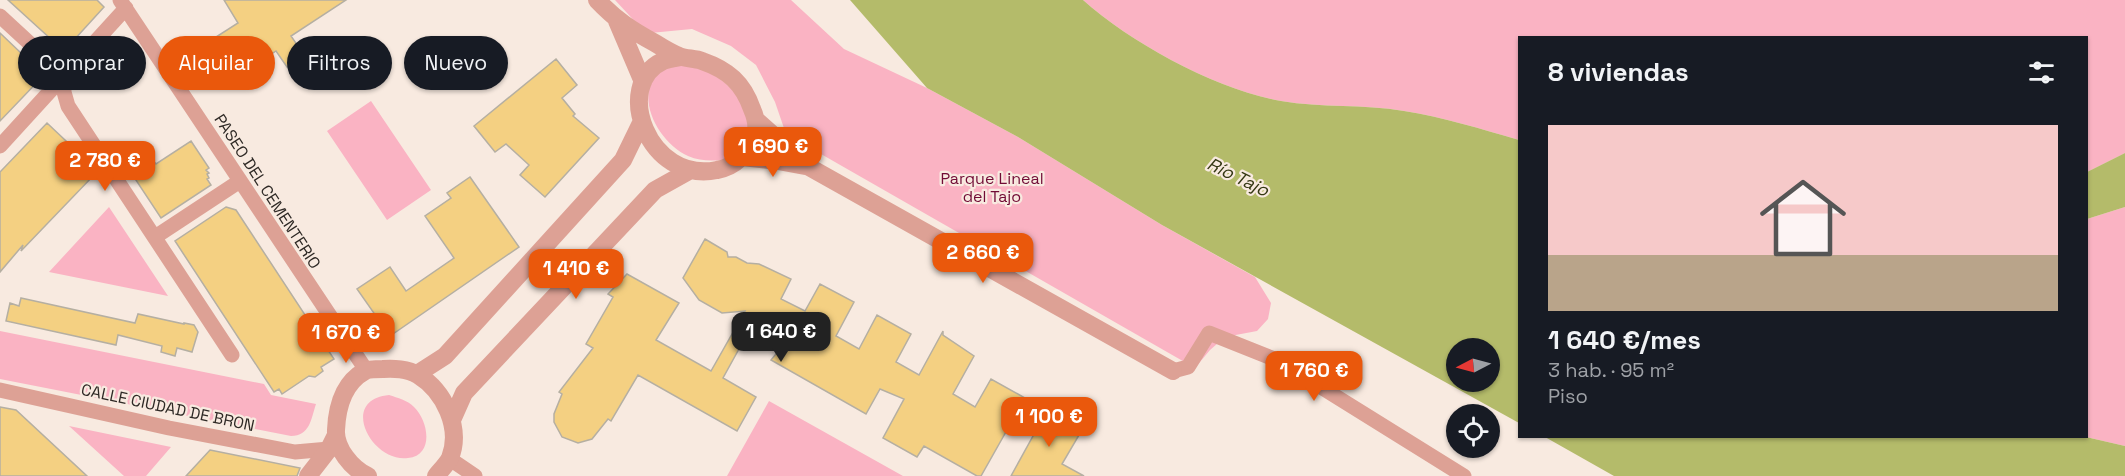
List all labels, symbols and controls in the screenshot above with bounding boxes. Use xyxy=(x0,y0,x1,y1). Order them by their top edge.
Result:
chip: Comprar xyxy=(18,36,146,90)
chip: Alquilar xyxy=(158,36,275,90)
chip: Filtros xyxy=(287,36,392,90)
chip: Nuevo xyxy=(404,36,508,90)
text: 8 viviendas xyxy=(1548,55,1689,89)
icon: filters xyxy=(2025,56,2058,89)
street label: PASEO DEL CEMENTERIO xyxy=(210,110,325,273)
pin: 1 690 € xyxy=(718,127,828,178)
text: 1 690 € xyxy=(738,133,808,159)
pin: 2 780 € xyxy=(50,141,160,192)
text: 2 780 € xyxy=(69,147,141,173)
water label: Río Tajo xyxy=(1204,152,1274,202)
icon: home xyxy=(1749,164,1857,272)
park label: Parque Lineal del Tajo xyxy=(940,168,1044,207)
pin: 2 660 € xyxy=(928,233,1038,284)
text: 2 660 € xyxy=(946,239,1020,265)
pin: 1 410 € xyxy=(521,249,631,300)
text: 1 410 € xyxy=(543,255,609,281)
pin: 1 640 € xyxy=(726,312,836,363)
pin: 1 670 € xyxy=(291,313,401,364)
text: 1 640 € xyxy=(746,318,816,344)
text: 1 670 € xyxy=(312,319,380,345)
text: 1 640 €/mes xyxy=(1548,323,1701,357)
north arrow xyxy=(1446,338,1500,392)
map controls xyxy=(1446,338,1500,458)
pin: 1 760 € xyxy=(1259,351,1369,402)
text: 1 760 € xyxy=(1279,357,1349,383)
text: 3 hab. · 95 m² xyxy=(1548,357,1674,383)
street label: CALLE CIUDAD DE BRON xyxy=(79,379,256,436)
text: Piso xyxy=(1548,383,1588,409)
pin: 1 100 € xyxy=(994,397,1104,448)
text: 1 100 € xyxy=(1015,403,1083,429)
button: locate xyxy=(1446,404,1500,458)

